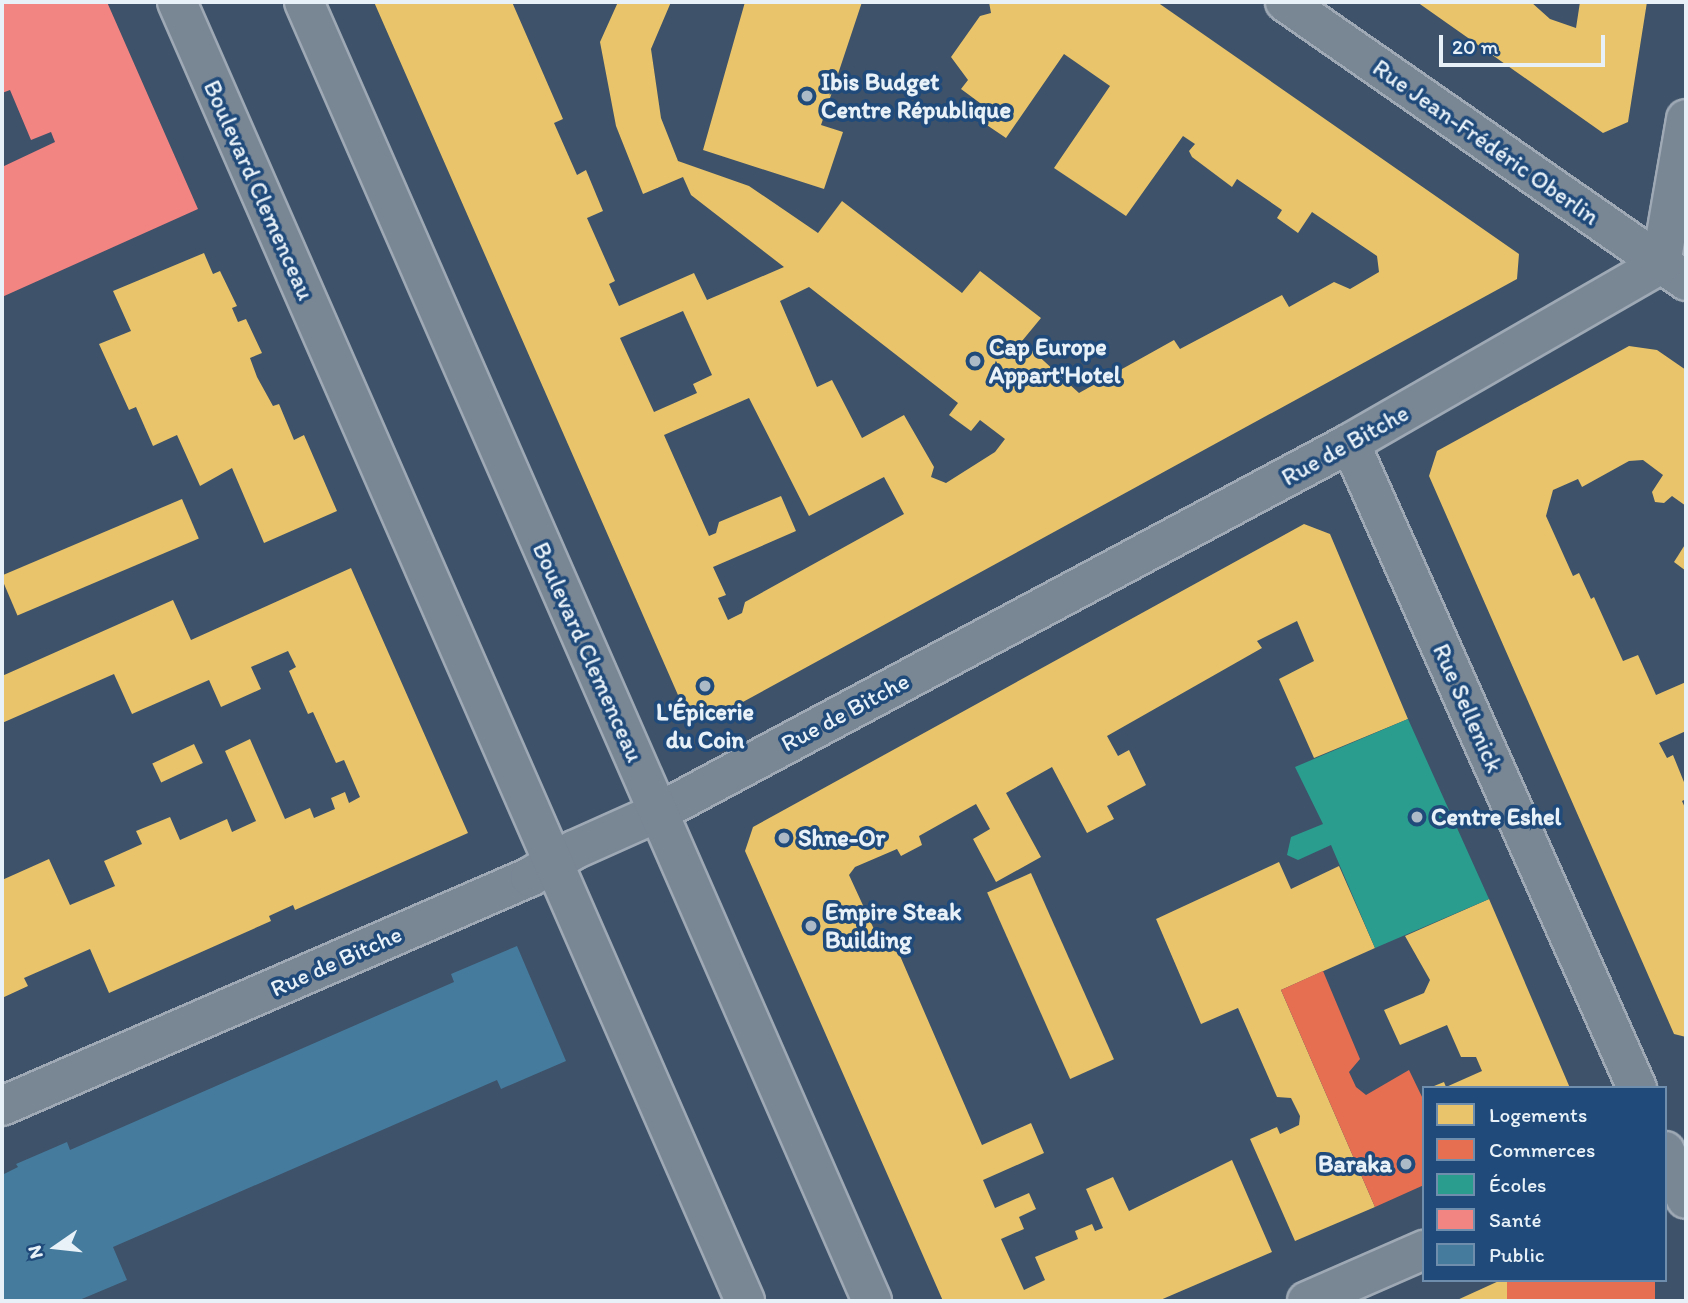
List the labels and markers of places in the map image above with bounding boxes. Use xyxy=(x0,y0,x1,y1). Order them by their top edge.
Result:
place label: Ibis Budget Centre République xyxy=(821,68,1011,124)
marker: Ibis Budget Centre République xyxy=(799,88,815,104)
place label: Cap Europe Appart'Hotel xyxy=(989,333,1121,389)
marker: Cap Europe Appart'Hotel xyxy=(967,353,983,369)
marker: L'Épicerie du Coin xyxy=(697,678,713,694)
place label: L'Épicerie du Coin xyxy=(656,698,754,754)
place label: Centre Eshel xyxy=(1431,803,1561,831)
marker: Centre Eshel xyxy=(1409,809,1425,825)
place label: Shne-Or xyxy=(798,824,885,852)
marker: Shne-Or xyxy=(776,830,792,846)
place label: Empire Steak Building xyxy=(825,898,961,954)
marker: Empire Steak Building xyxy=(803,918,819,934)
place label: Baraka xyxy=(1318,1150,1392,1178)
marker: Baraka xyxy=(1398,1156,1414,1172)

